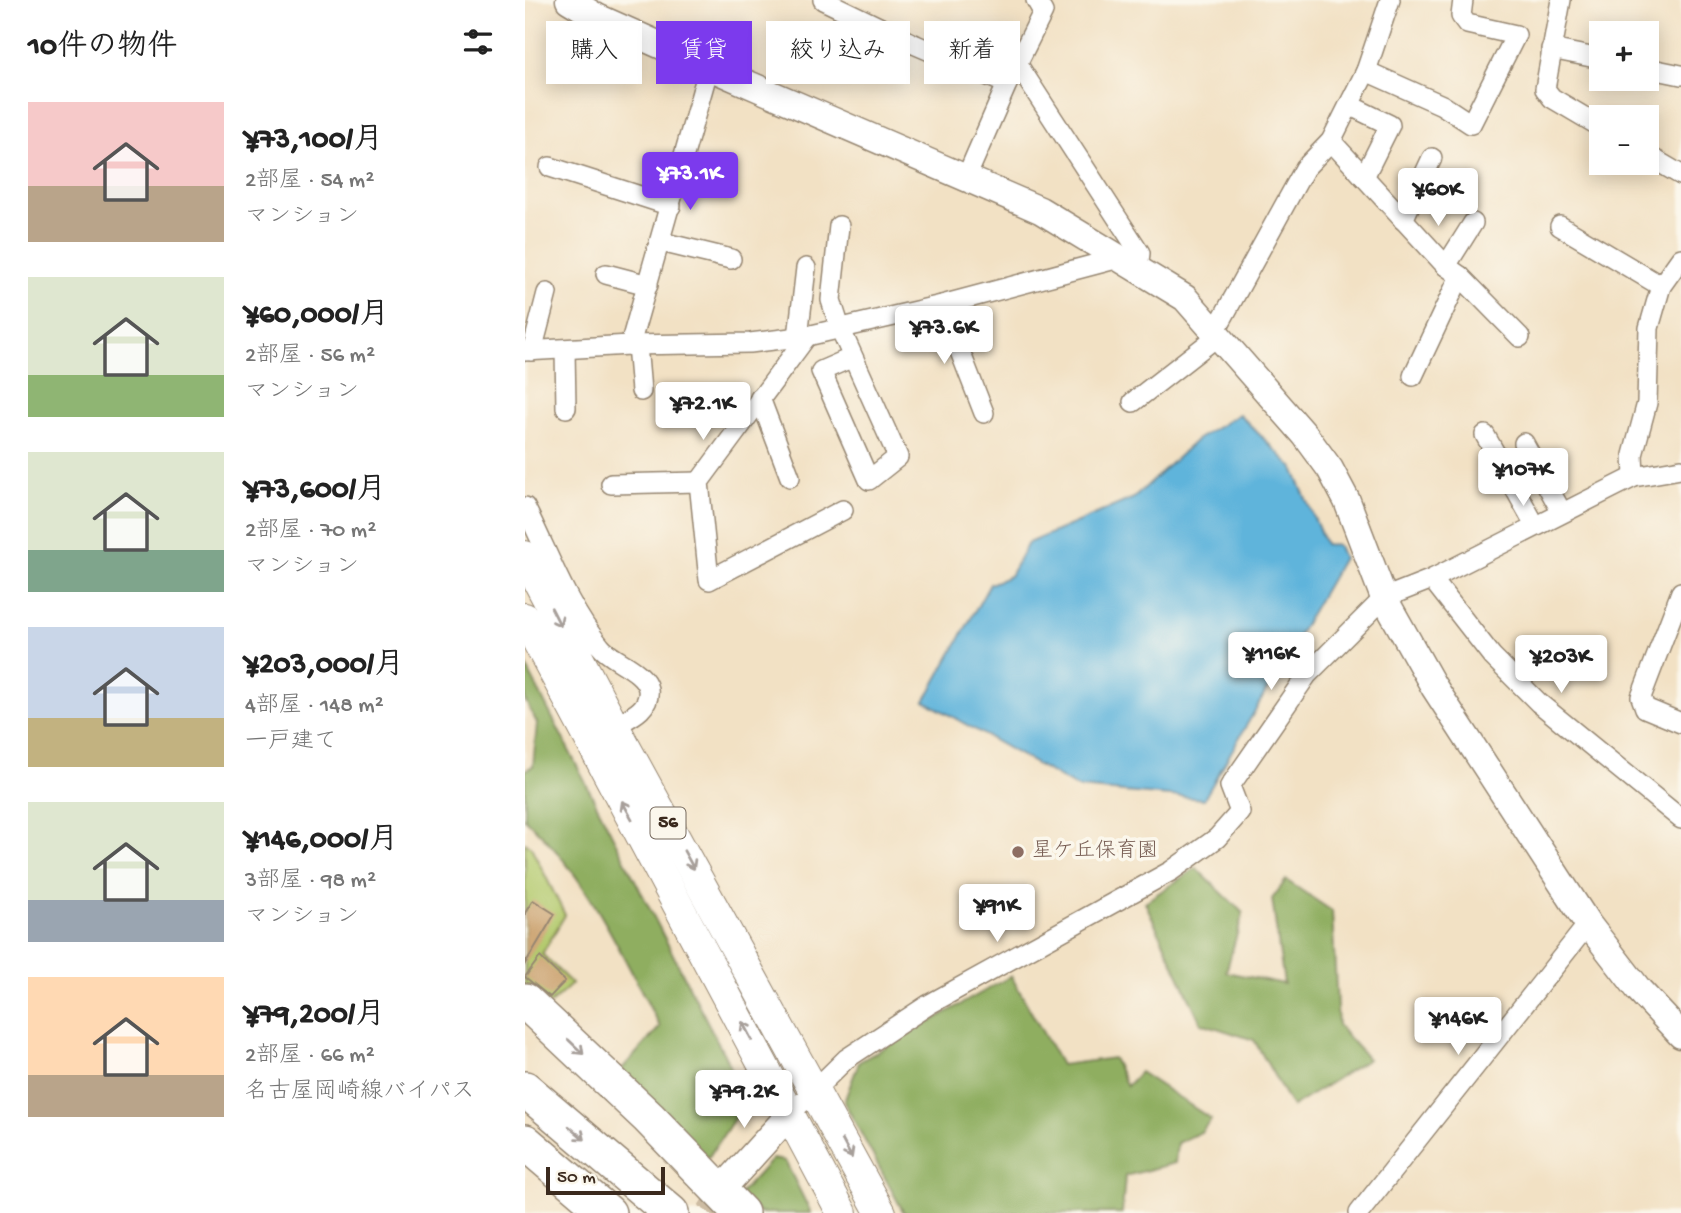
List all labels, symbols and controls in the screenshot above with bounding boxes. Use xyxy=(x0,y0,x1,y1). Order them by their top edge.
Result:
chip: 購入 xyxy=(546,21,642,84)
chip: 賃貸 xyxy=(656,21,752,84)
chip: 絞り込み xyxy=(766,21,910,84)
chip: 新着 xyxy=(924,21,1020,84)
map controls xyxy=(1589,21,1659,175)
button: + xyxy=(1589,21,1659,91)
icon: filters xyxy=(459,23,497,61)
text: 10件の物件 xyxy=(28,31,177,66)
button: − xyxy=(1589,105,1659,175)
text: ¥73,100/月 xyxy=(245,124,383,159)
icon: home xyxy=(84,130,168,214)
pin: ¥73.1K xyxy=(633,152,747,212)
text: ¥73.1K xyxy=(658,161,722,188)
text: 2部屋 · 54 m² xyxy=(245,168,374,195)
pin: ¥60K xyxy=(1397,168,1479,228)
text: ¥60K xyxy=(1414,177,1462,204)
text: マンション xyxy=(245,204,359,231)
text: ¥60,000/月 xyxy=(245,299,389,334)
icon: home xyxy=(84,305,168,389)
pin: ¥73.6K xyxy=(887,306,1001,366)
text: ¥73.6K xyxy=(911,315,977,342)
text: 2部屋 · 56 m² xyxy=(245,343,375,370)
text: マンション xyxy=(245,379,359,406)
pin: ¥72.1K xyxy=(646,382,760,442)
text: ¥72.1K xyxy=(671,391,735,418)
pin: ¥107K xyxy=(1474,448,1572,508)
text: ¥107K xyxy=(1494,457,1552,484)
text: ¥73,600/月 xyxy=(245,474,386,509)
icon: home xyxy=(84,480,168,564)
text: 2部屋 · 70 m² xyxy=(245,518,376,545)
text: マンション xyxy=(245,554,359,581)
one-way arrow xyxy=(550,606,564,627)
pin: ¥116K xyxy=(1222,632,1320,692)
pin: ¥203K xyxy=(1512,636,1610,695)
text: ¥116K xyxy=(1244,641,1298,668)
text: ¥203K xyxy=(1531,644,1591,671)
text: ¥203,000/月 xyxy=(245,649,404,684)
icon: home xyxy=(84,655,168,739)
text: 4部屋 · 148 m² xyxy=(245,693,384,720)
text: 一戸建て xyxy=(245,729,337,756)
one-way arrow xyxy=(620,800,634,820)
road number: 56 xyxy=(650,808,685,838)
text: ¥146,000/月 xyxy=(245,824,398,859)
icon: home xyxy=(84,830,168,914)
place label: 星ケ丘保育園 xyxy=(1032,838,1158,865)
marker: 星ケ丘保育園 xyxy=(1010,844,1026,860)
one-way arrow xyxy=(682,849,696,869)
text: 3部屋 · 98 m² xyxy=(245,868,376,895)
pin: ¥91K xyxy=(956,884,1038,944)
text: ¥91K xyxy=(975,893,1019,920)
text: マンション xyxy=(245,904,359,931)
pin: ¥146K xyxy=(1409,998,1507,1057)
text: ¥79,200/月 xyxy=(245,999,385,1034)
icon: home xyxy=(84,1005,168,1089)
text: ¥146K xyxy=(1430,1006,1486,1033)
one-way arrow xyxy=(740,1021,754,1042)
one-way arrow xyxy=(567,1038,584,1055)
text: 2部屋 · 66 m² xyxy=(245,1043,375,1070)
pin: ¥79.2K xyxy=(687,1070,801,1130)
text: 名古屋岡崎線バイパス xyxy=(245,1079,475,1106)
text: ¥79.2K xyxy=(711,1079,777,1106)
one-way arrow xyxy=(568,1125,586,1141)
one-way arrow xyxy=(840,1138,854,1158)
scale bar xyxy=(546,1164,665,1196)
text: 50 m xyxy=(557,1167,596,1190)

